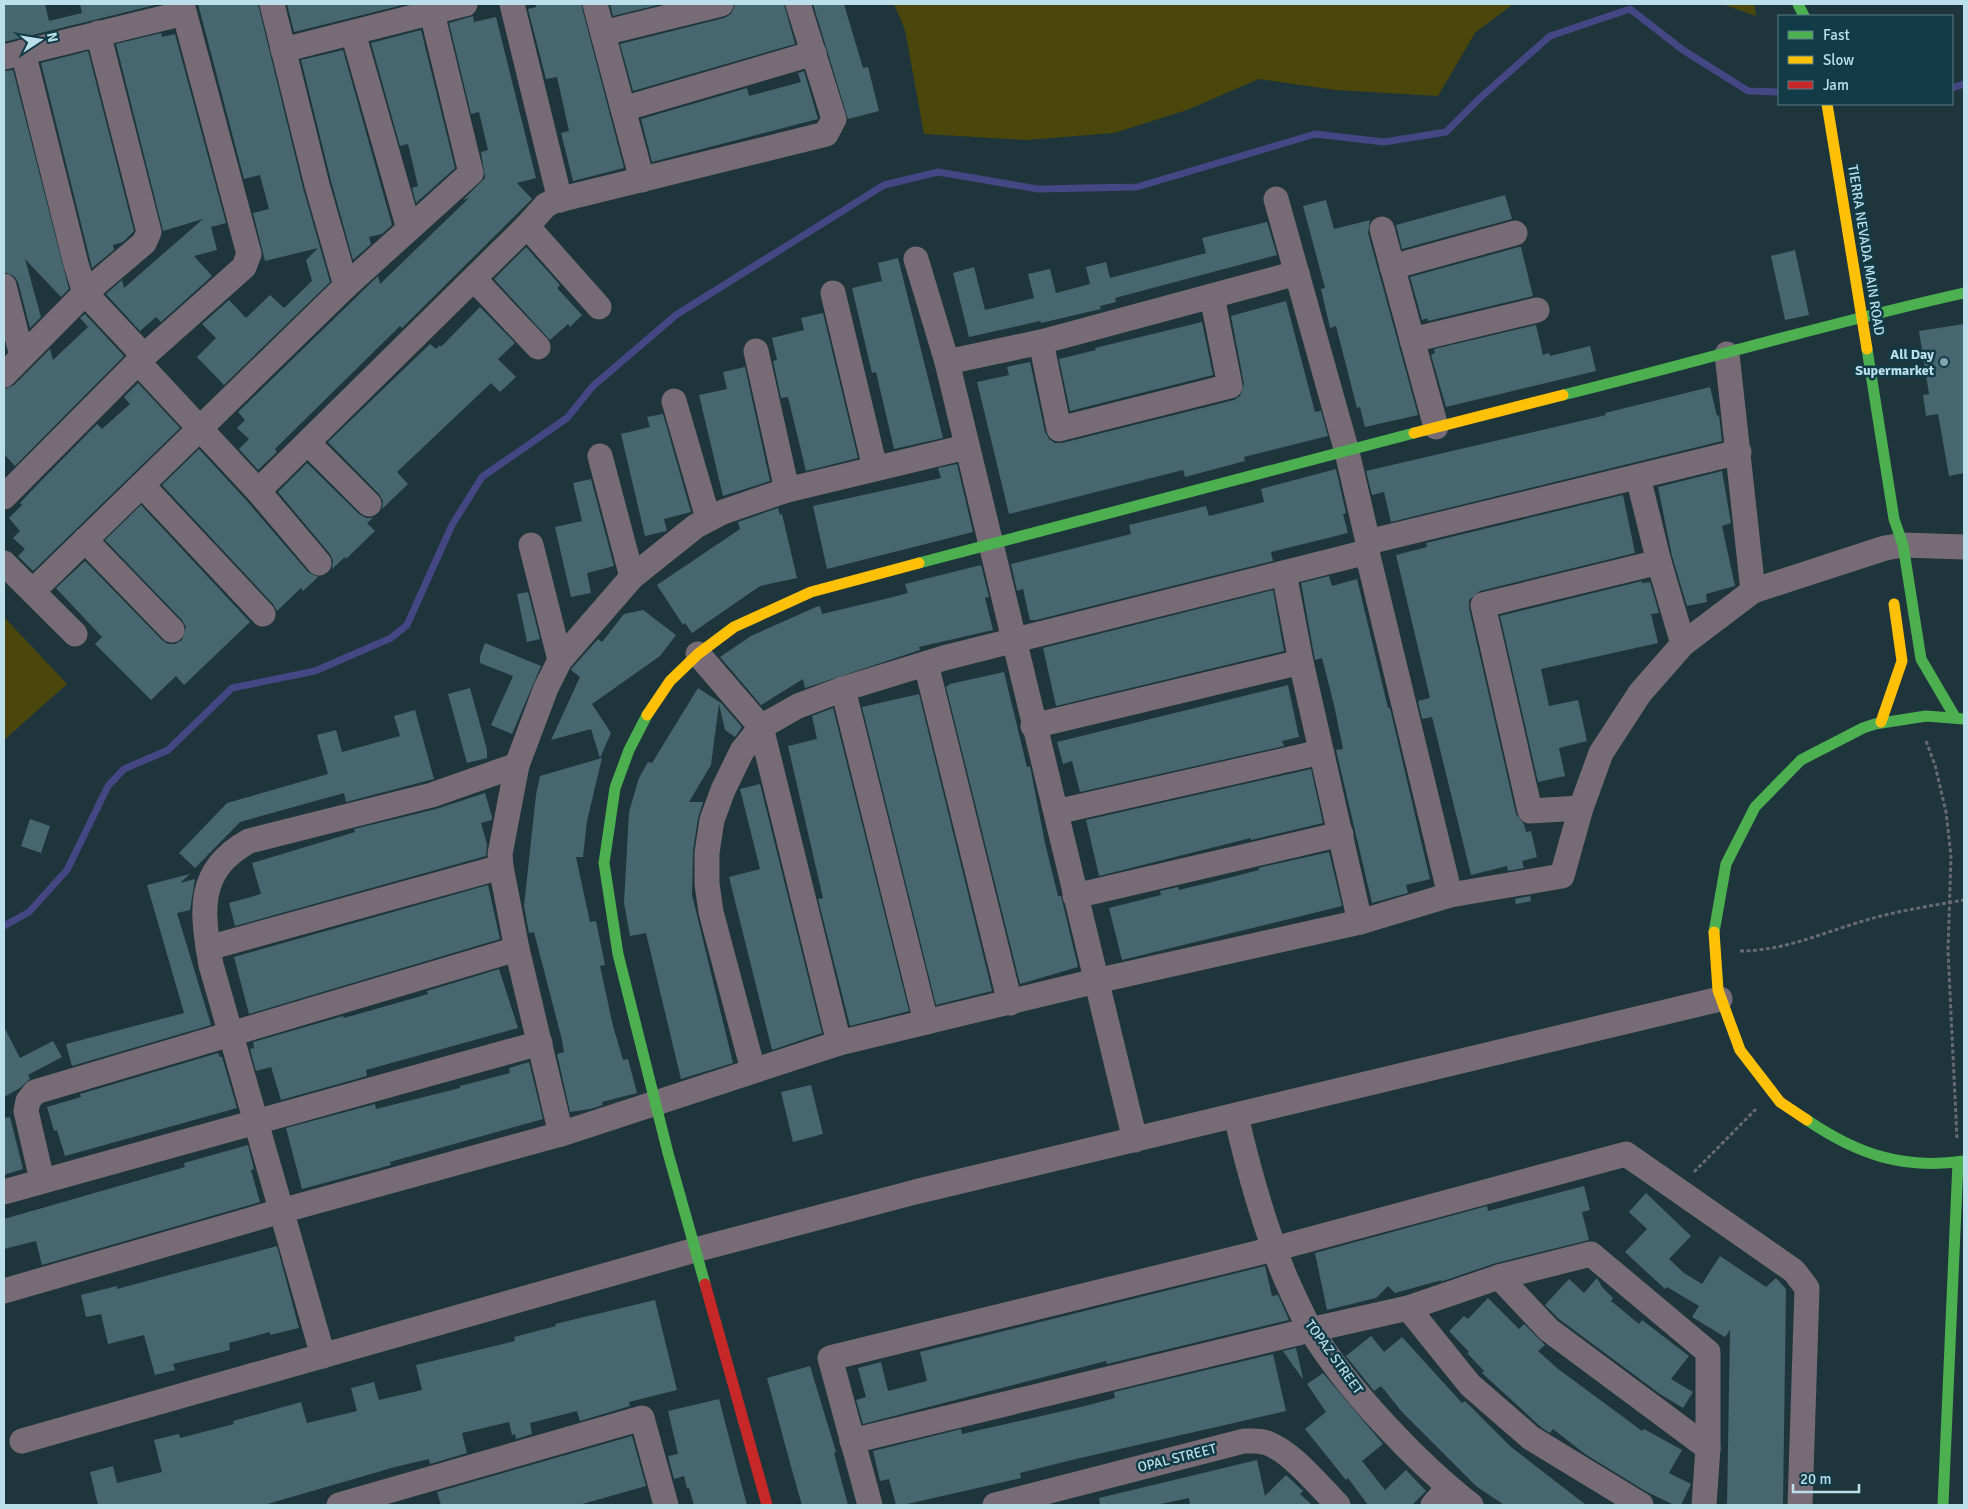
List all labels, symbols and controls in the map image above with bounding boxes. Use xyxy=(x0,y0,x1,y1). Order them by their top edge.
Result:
north arrow xyxy=(15,15,65,65)
legend xyxy=(1778,15,1953,105)
text: Fast xyxy=(1823,26,1850,44)
text: N xyxy=(43,31,62,44)
text: Slow xyxy=(1823,51,1854,69)
text: Jam xyxy=(1823,76,1849,94)
street label: TIERRA NEVADA MAIN ROAD xyxy=(1844,163,1888,337)
place label: All Day Supermarket xyxy=(1855,346,1935,379)
marker: All Day Supermarket xyxy=(1938,356,1950,368)
street label: TOPAZ STREET xyxy=(1301,1317,1367,1398)
street label: OPAL STREET xyxy=(1136,1440,1218,1476)
scale bar xyxy=(1793,1462,1859,1494)
text: 20 m xyxy=(1800,1470,1831,1488)

